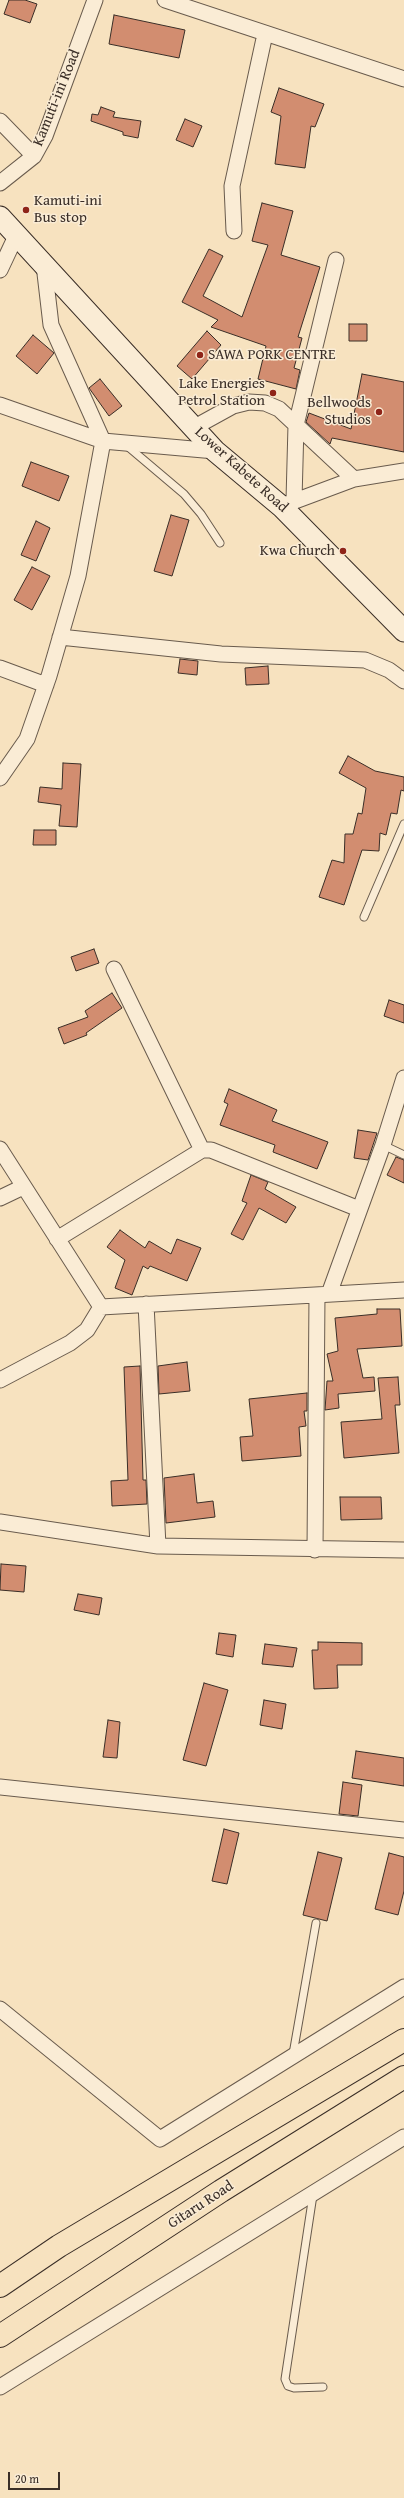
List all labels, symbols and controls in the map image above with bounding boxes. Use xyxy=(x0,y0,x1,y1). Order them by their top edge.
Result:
street label: Kamuti-ini Road xyxy=(29,47,85,149)
place label: Kamuti-ini Bus stop xyxy=(34,192,102,227)
marker: Kamuti-ini Bus stop xyxy=(21,205,31,215)
place label: SAWA PORK CENTRE xyxy=(208,346,336,364)
marker: SAWA PORK CENTRE xyxy=(195,350,205,360)
place label: Lake Energies Petrol Station xyxy=(178,375,265,410)
marker: Lake Energies Petrol Station xyxy=(268,388,278,398)
place label: Bellwoods Studios xyxy=(307,394,371,429)
marker: Bellwoods Studios xyxy=(374,407,384,417)
street label: Lower Kabete Road xyxy=(191,423,291,517)
place label: Kwa Church xyxy=(260,542,335,560)
marker: Kwa Church xyxy=(338,546,348,556)
street label: Gitaru Road xyxy=(165,2177,237,2233)
scale bar xyxy=(10,2464,62,2490)
text: 20 m xyxy=(15,2470,39,2487)

